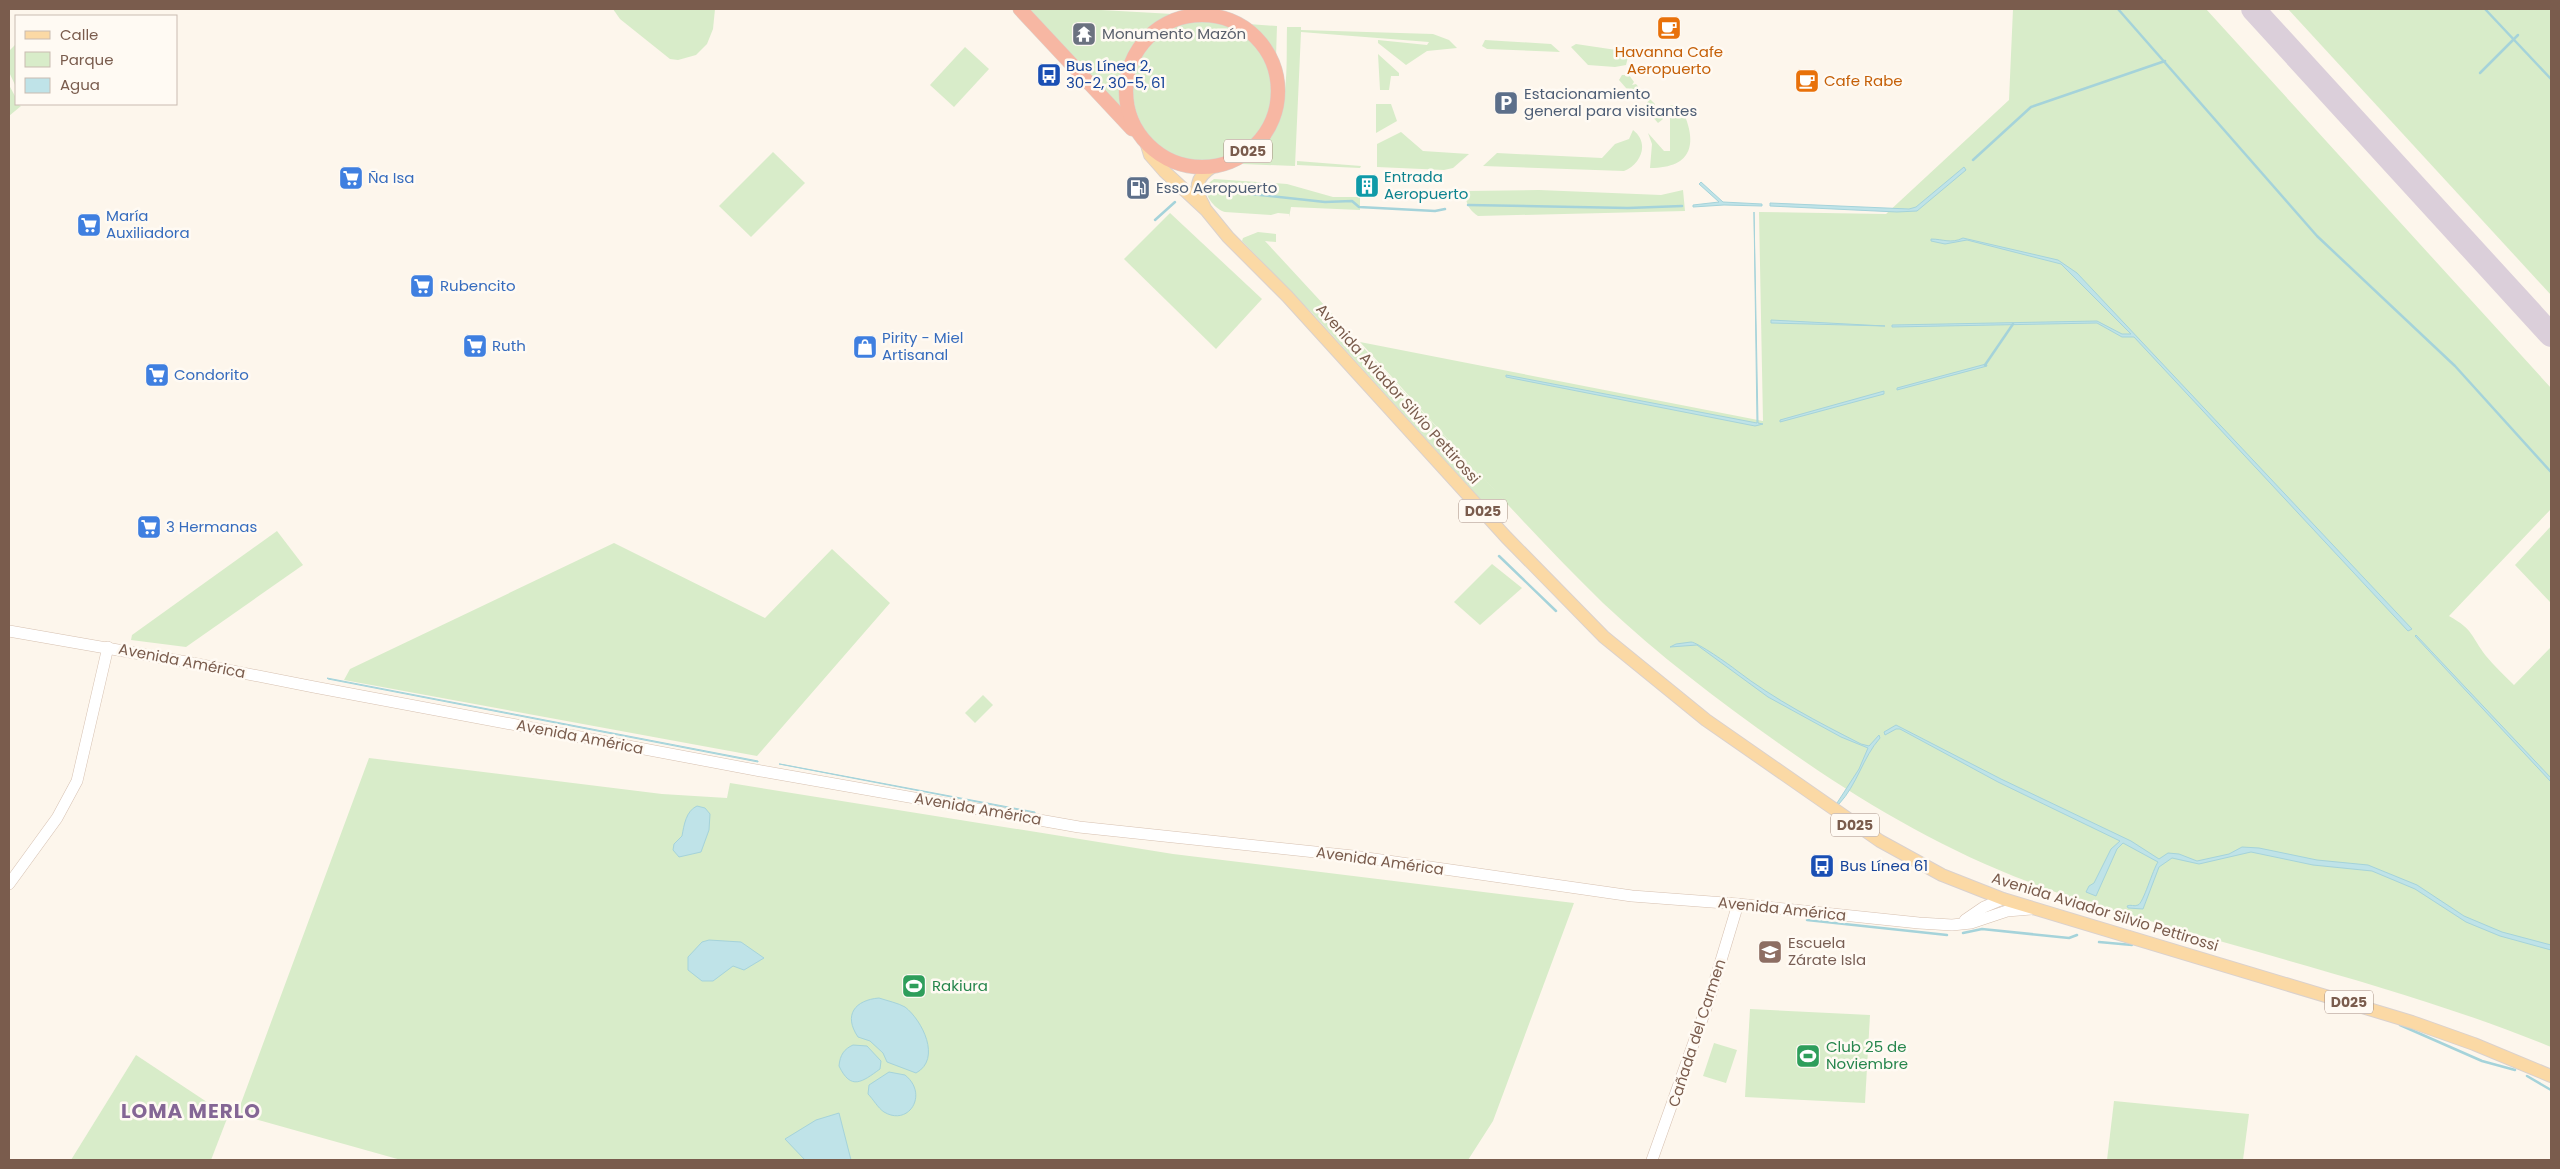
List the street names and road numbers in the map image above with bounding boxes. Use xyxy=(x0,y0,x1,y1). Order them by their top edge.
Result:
road number: D025 xyxy=(1224,140,1272,162)
street label: Avenida Aviador Silvio Pettirossi xyxy=(1312,299,1485,488)
road number: D025 xyxy=(1459,500,1507,522)
street label: Avenida América xyxy=(117,638,247,683)
street label: Avenida América xyxy=(515,714,645,759)
street label: Avenida América xyxy=(913,787,1043,830)
road number: D025 xyxy=(1831,814,1879,836)
street label: Avenida América xyxy=(1315,841,1445,880)
street label: Avenida Aviador Silvio Pettirossi xyxy=(1989,867,2221,956)
street label: Avenida América xyxy=(1717,891,1847,926)
street label: Cañada del Carmen xyxy=(1663,956,1730,1110)
road number: D025 xyxy=(2325,990,2373,1014)

